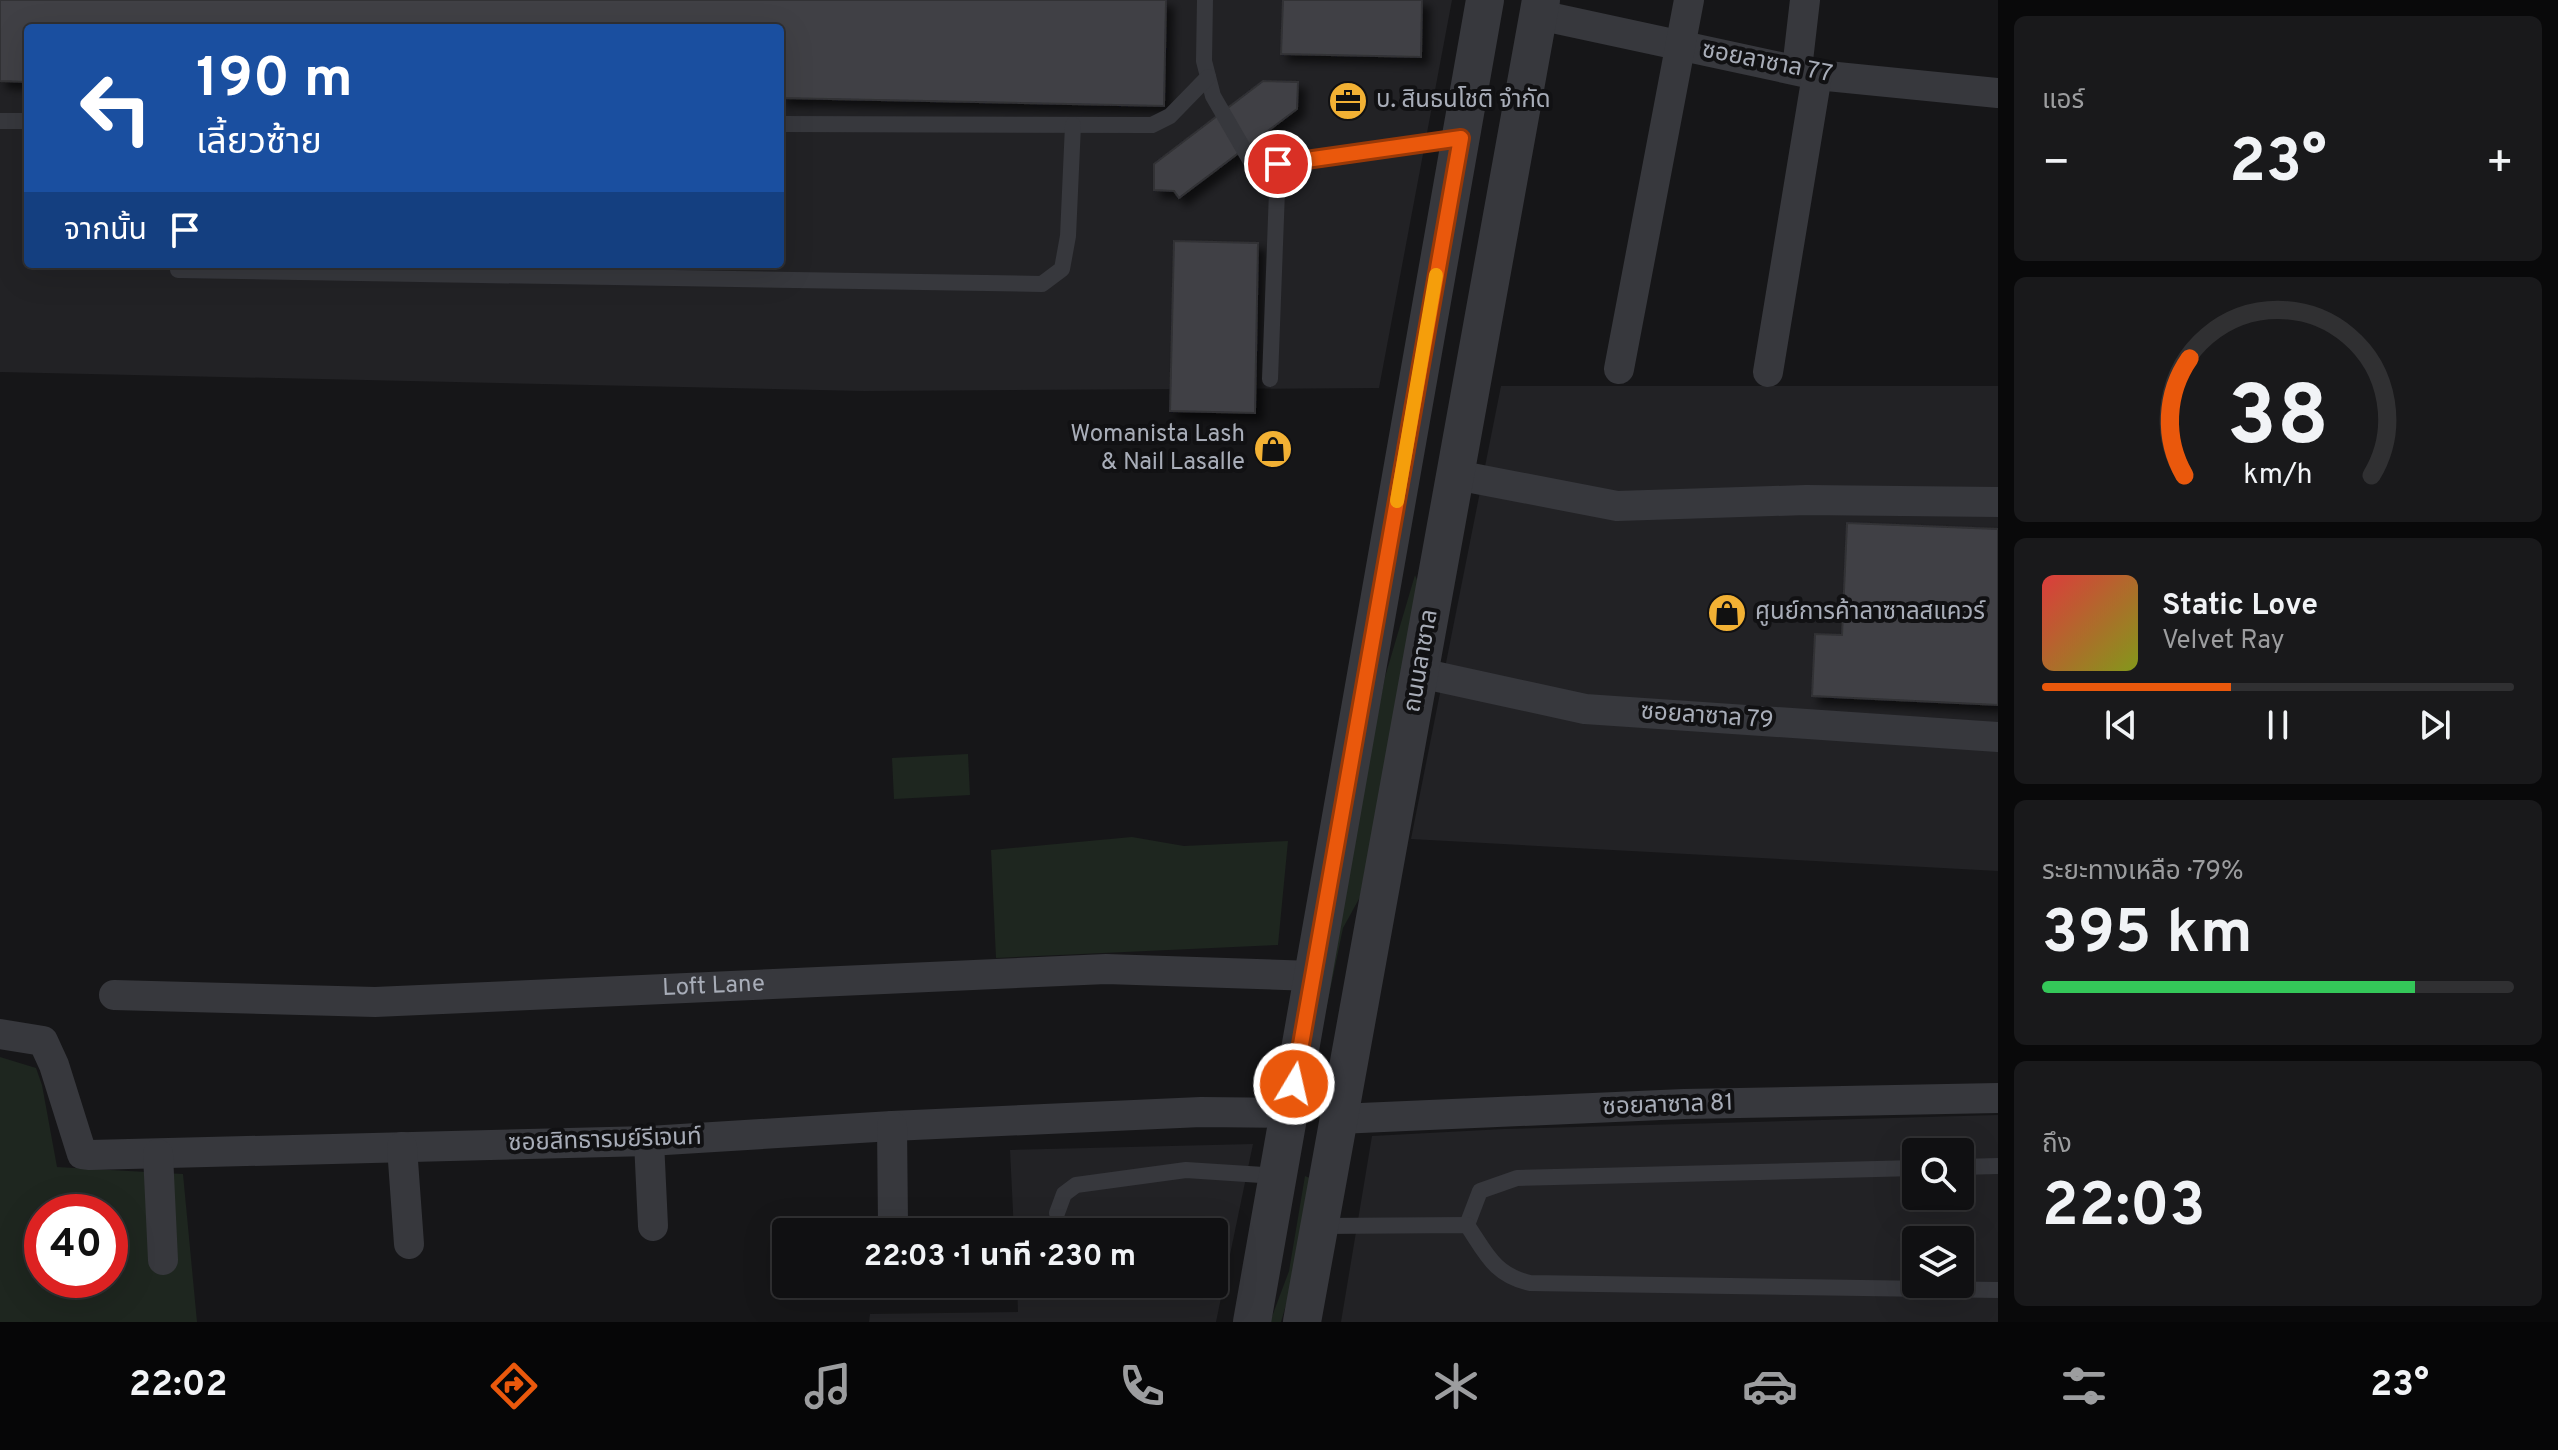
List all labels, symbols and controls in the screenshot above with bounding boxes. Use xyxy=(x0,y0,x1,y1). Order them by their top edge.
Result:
street label: ซอยลาซาล 77 xyxy=(1699,36,1835,90)
text: 190 m xyxy=(196,46,353,116)
icon: left xyxy=(64,56,168,160)
office icon: บ. สินธนโชติ จำกัด xyxy=(1327,80,1369,122)
text: แอร์ xyxy=(2042,85,2084,118)
place label: บ. สินธนโชติ จำกัด xyxy=(1376,86,1551,116)
text: เลี้ยวซ้าย xyxy=(196,121,322,167)
text: 23° xyxy=(2229,127,2327,203)
pin xyxy=(1244,130,1312,198)
text: − xyxy=(2042,137,2070,193)
text: + xyxy=(2486,137,2514,193)
icon: arrive xyxy=(1256,142,1300,186)
icon: arrive xyxy=(163,208,207,252)
text: จากนั้น xyxy=(64,213,147,250)
text: 38 xyxy=(2227,368,2329,473)
place label: Womanista Lash & Nail Lasalle xyxy=(1070,420,1245,478)
shop icon: Womanista Lash & Nail Lasalle xyxy=(1252,428,1294,470)
text: km/h xyxy=(2243,458,2313,494)
text: Static Love xyxy=(2162,588,2318,625)
shop icon: ศูนย์การค้าลาซาลสแควร์ xyxy=(1706,592,1748,634)
place label: ศูนย์การค้าลาซาลสแควร์ xyxy=(1755,598,1986,628)
street label: ถนนลาซาล xyxy=(1398,607,1446,715)
text: Velvet Ray xyxy=(2162,625,2285,658)
street label: ซอยลาซาล 79 xyxy=(1640,697,1774,737)
icon: previous xyxy=(2099,703,2143,747)
icon: pause xyxy=(2256,703,2300,747)
icon: next xyxy=(2413,703,2457,747)
text: ระยะทางเหลือ · 79% xyxy=(2042,856,2244,889)
text: 395 km xyxy=(2042,898,2253,974)
street label: Loft Lane xyxy=(662,969,766,1004)
position arrow xyxy=(1252,1042,1336,1126)
street label: ซอยลาซาล 81 xyxy=(1602,1089,1734,1123)
street label: ซอยสิทธารมย์รีเจนท์ xyxy=(508,1123,702,1159)
text: ถึง xyxy=(2042,1129,2072,1162)
map controls xyxy=(1902,1138,1974,1298)
button: search xyxy=(1902,1138,1974,1210)
text: 22:03 xyxy=(2042,1171,2205,1247)
speed limit sign: 40 xyxy=(24,1194,128,1298)
button: layers xyxy=(1902,1226,1974,1298)
text: 22:03 · 1 นาที · 230 m xyxy=(864,1239,1136,1276)
icon: directions xyxy=(486,1358,542,1414)
icon: music xyxy=(800,1358,856,1414)
icon: phone xyxy=(1114,1358,1170,1414)
icon: climate xyxy=(1428,1358,1484,1414)
icon: car xyxy=(1742,1358,1798,1414)
icon: filters xyxy=(2056,1358,2112,1414)
text: 22:02 xyxy=(129,1363,228,1409)
text: 23° xyxy=(2370,1363,2429,1409)

